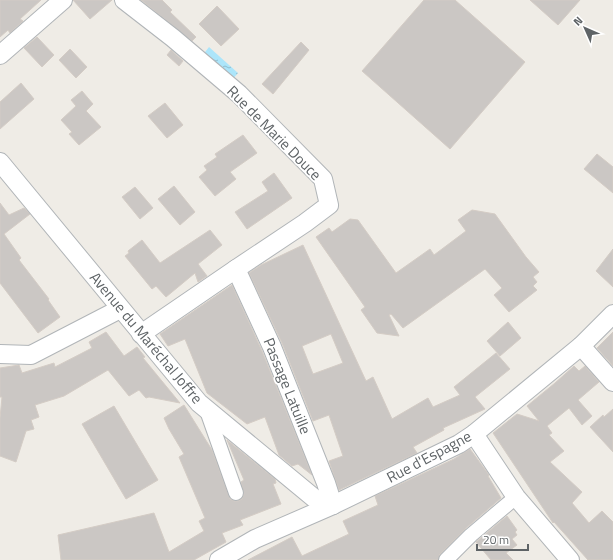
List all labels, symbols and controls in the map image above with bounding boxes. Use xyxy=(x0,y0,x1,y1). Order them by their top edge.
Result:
north arrow xyxy=(565,8,605,48)
text: N xyxy=(570,13,586,29)
street label: Rue de Marie Douce xyxy=(222,80,327,185)
street label: Avenue du Maréchal Joffre xyxy=(84,267,208,409)
street label: Passage Latuille xyxy=(258,334,317,437)
street label: Rue d'Espagne xyxy=(382,425,475,489)
scale bar xyxy=(477,526,528,552)
text: 20 m xyxy=(483,530,509,549)

